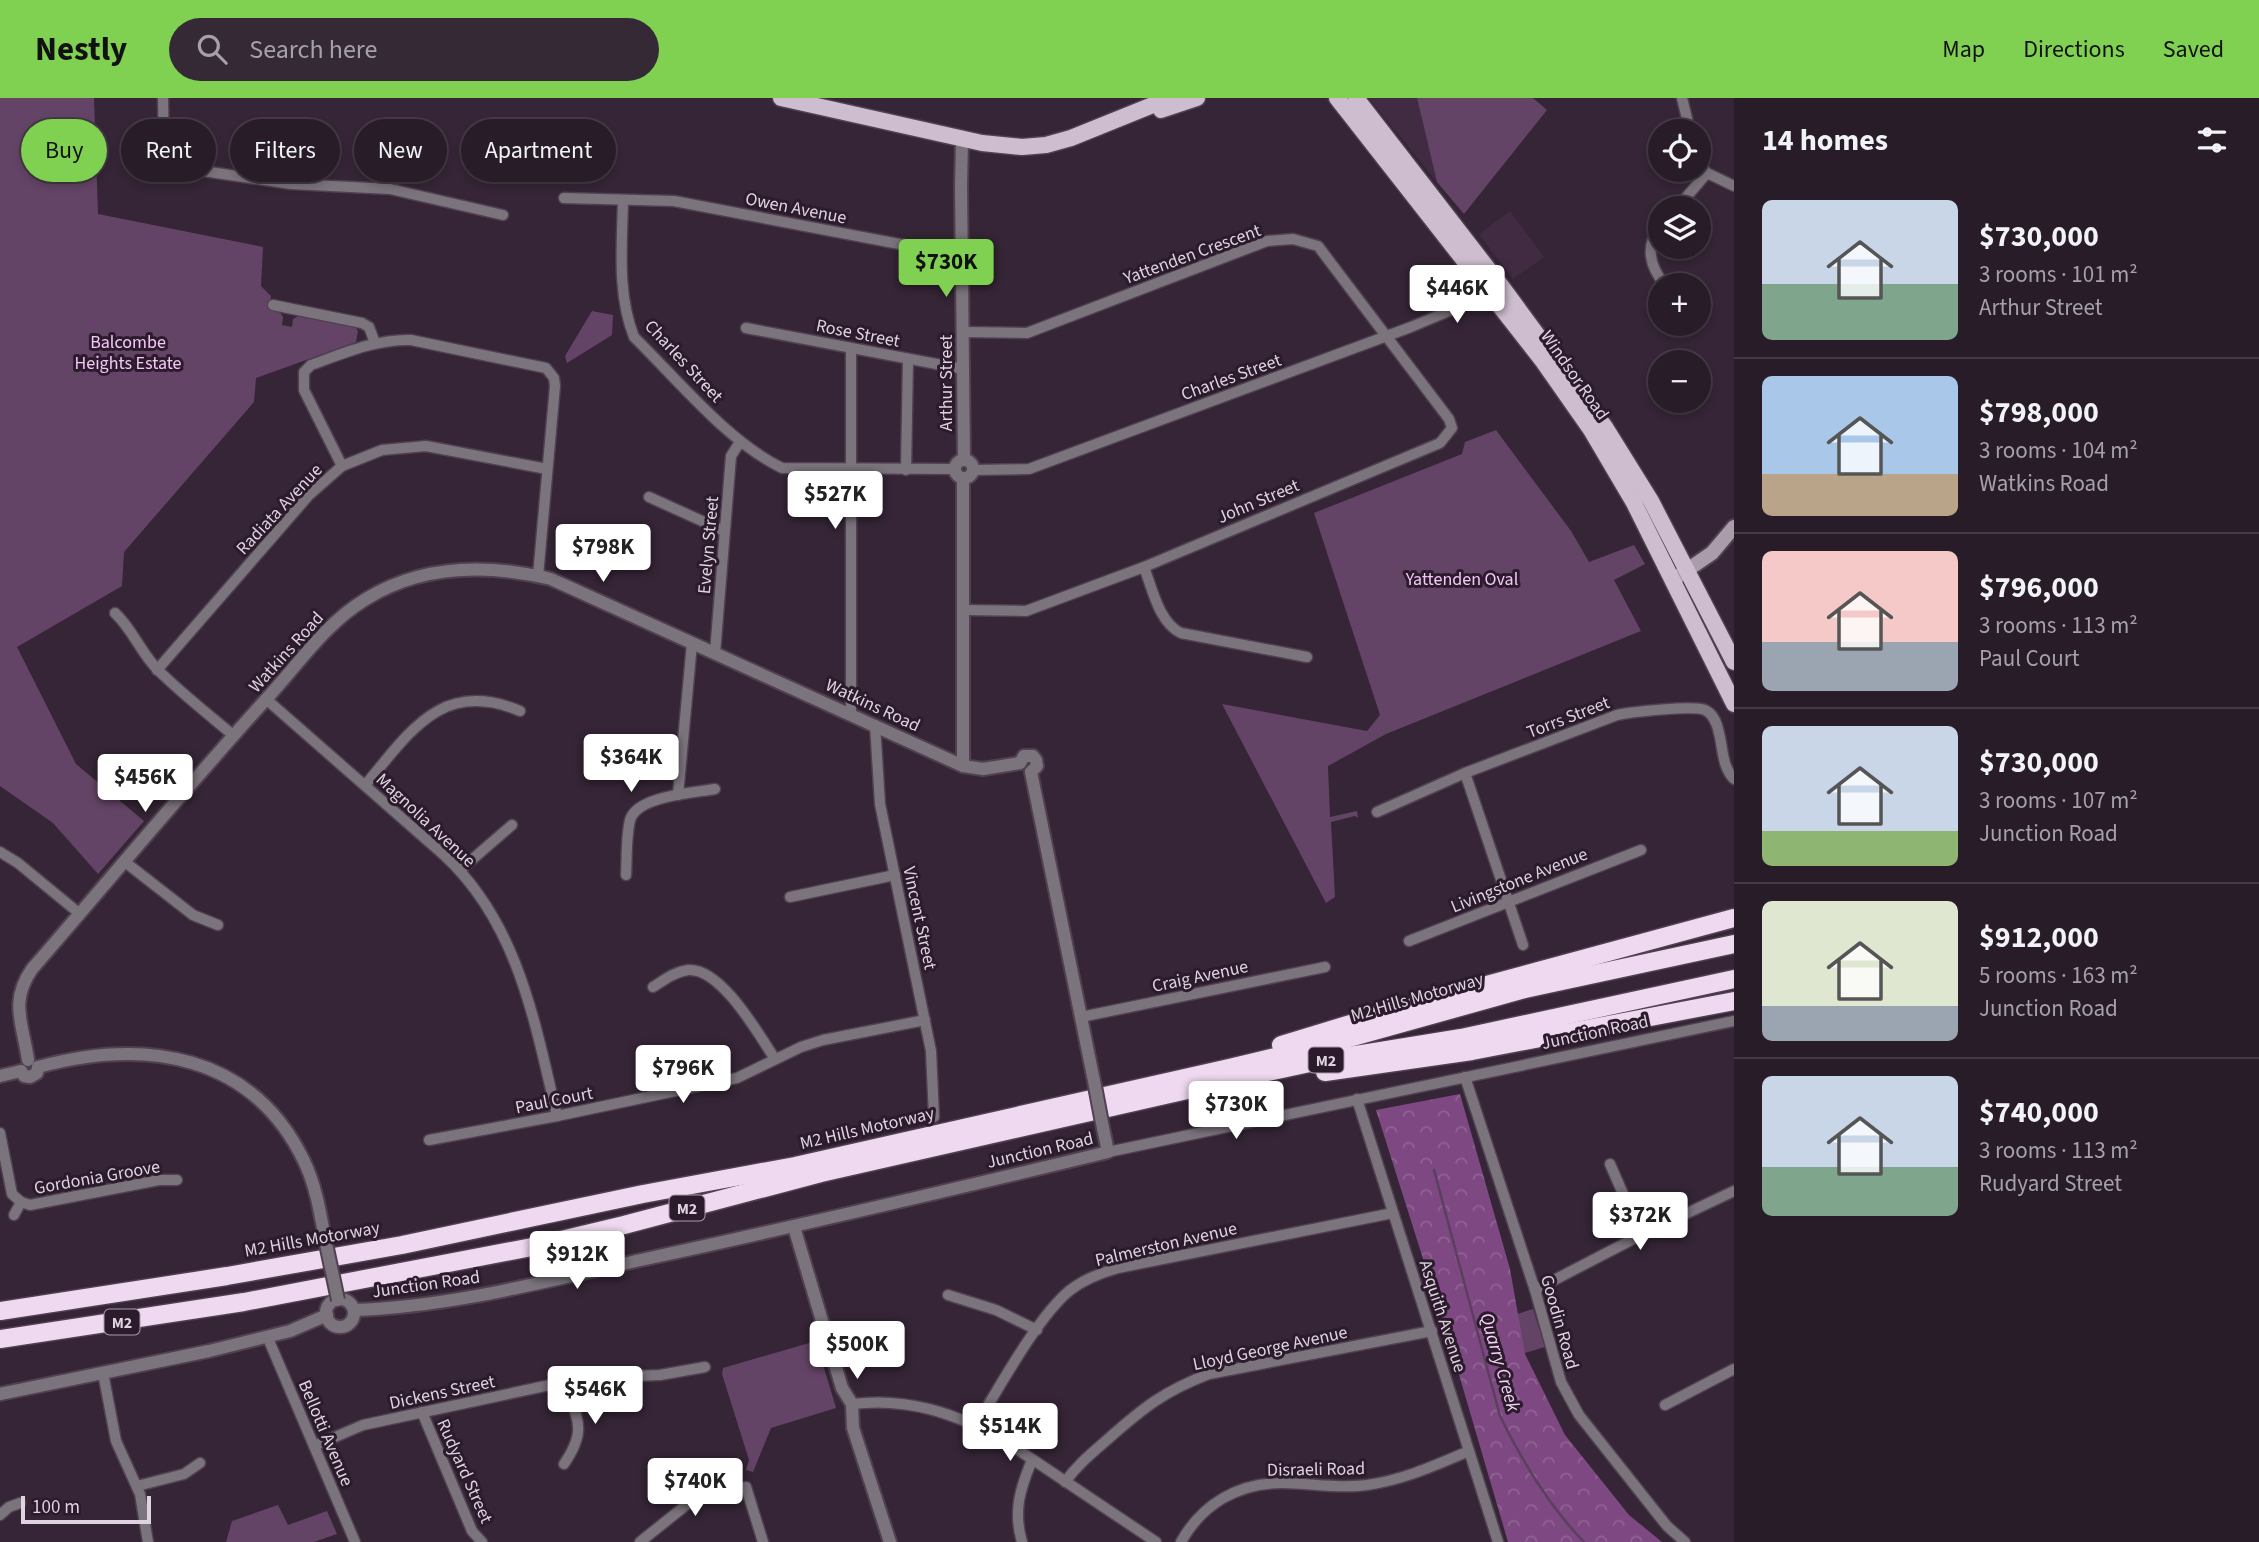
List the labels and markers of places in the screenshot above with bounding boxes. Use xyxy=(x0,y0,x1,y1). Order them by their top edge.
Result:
pin: $730K xyxy=(897,240,995,299)
pin: $446K xyxy=(1408,266,1506,325)
pin: $527K xyxy=(786,472,884,531)
pin: $798K xyxy=(554,524,652,584)
pin: $364K xyxy=(582,734,680,794)
pin: $456K xyxy=(96,754,194,814)
pin: $796K xyxy=(634,1046,732,1105)
pin: $730K xyxy=(1187,1082,1285,1141)
pin: $372K xyxy=(1591,1192,1689,1252)
pin: $912K xyxy=(528,1232,626,1291)
pin: $500K xyxy=(808,1322,906,1381)
pin: $546K xyxy=(546,1366,644,1426)
pin: $514K xyxy=(961,1404,1059,1463)
pin: $740K xyxy=(646,1458,744,1518)

